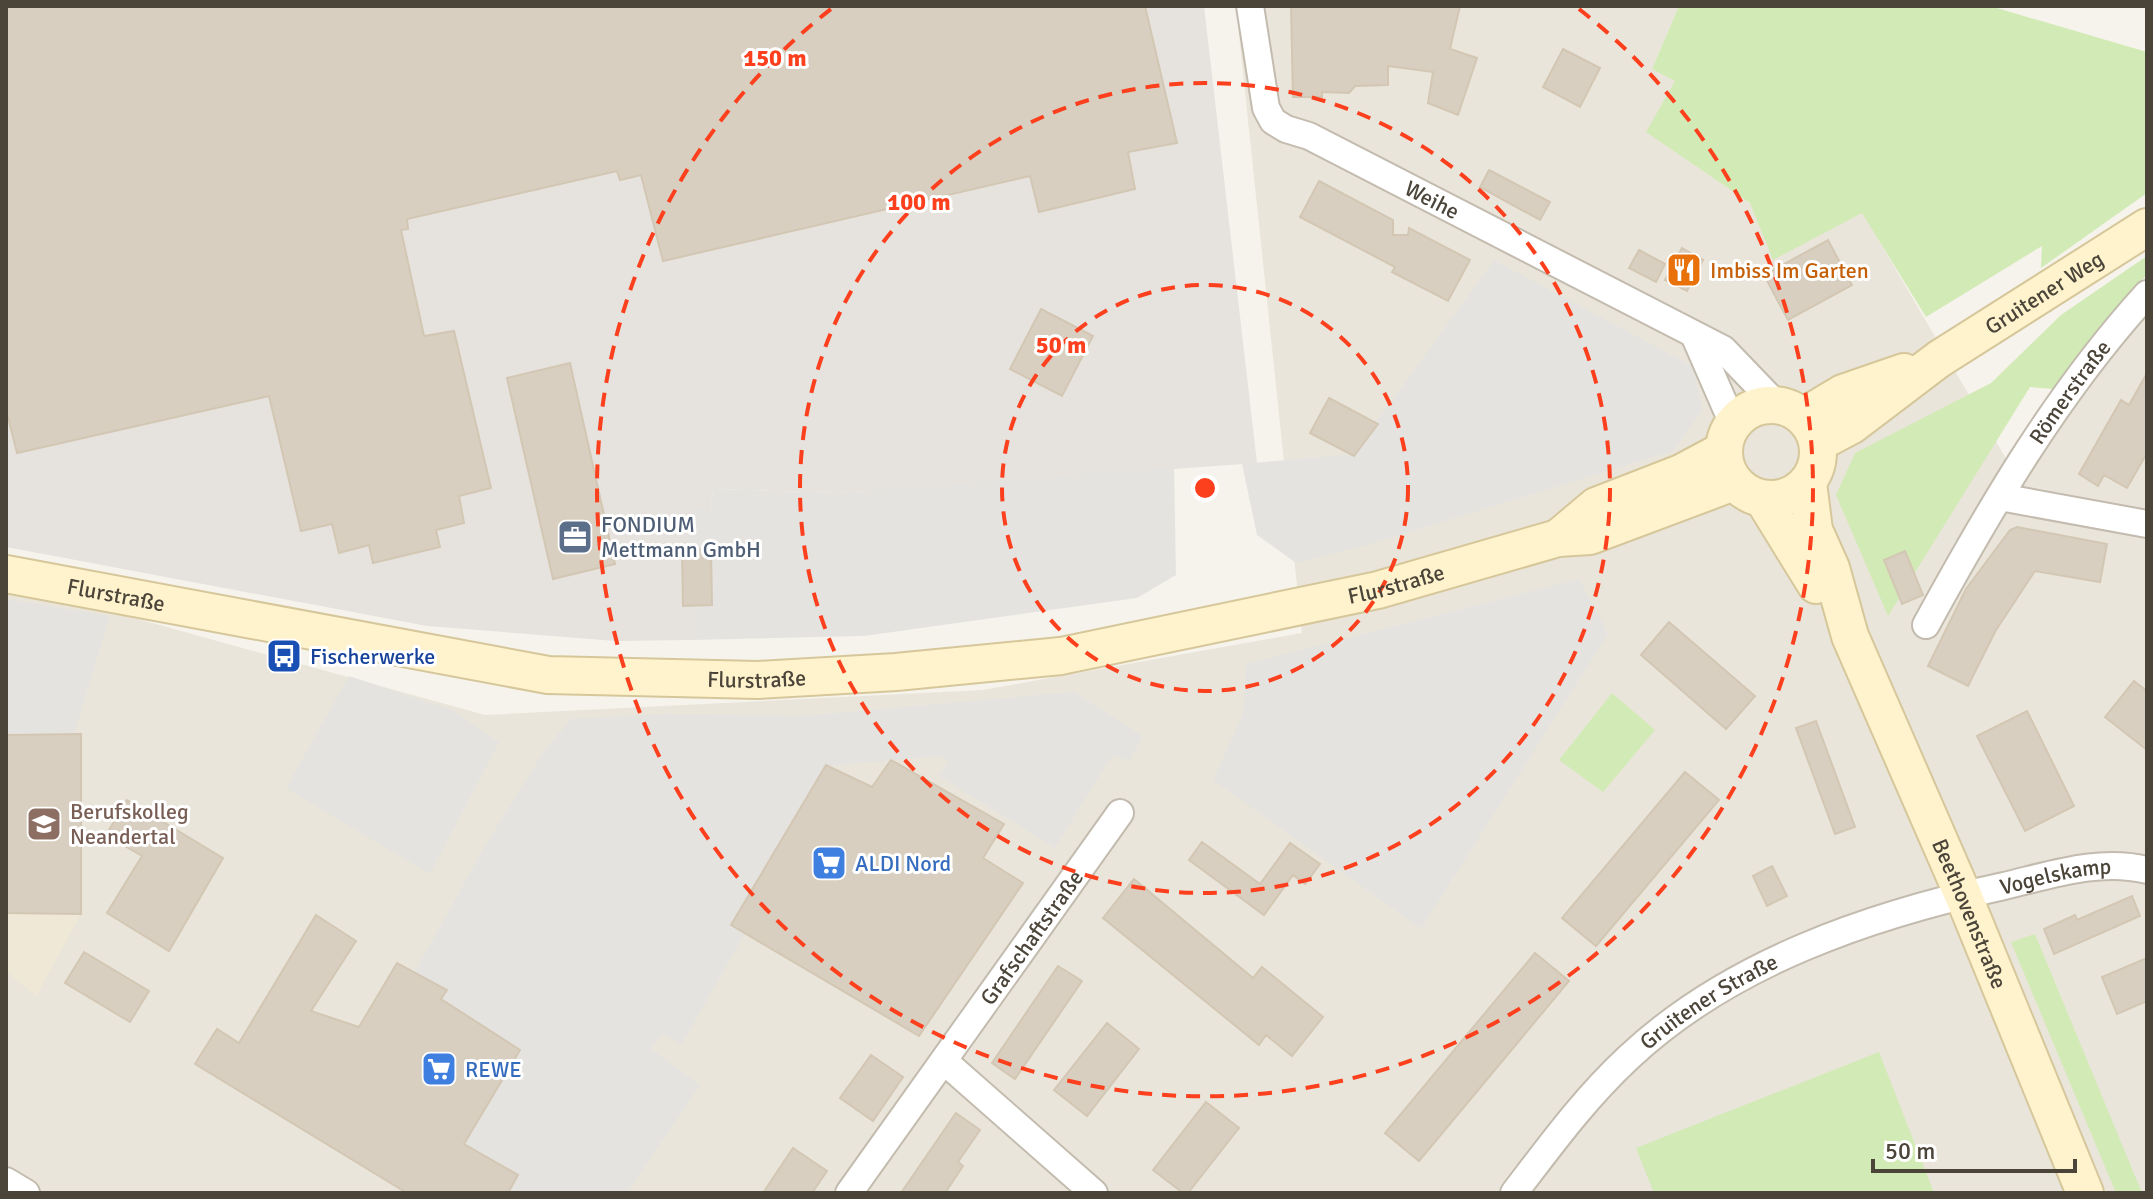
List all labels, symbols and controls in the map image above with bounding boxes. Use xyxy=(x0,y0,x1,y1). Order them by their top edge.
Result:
text: 150 m xyxy=(743,43,807,73)
street label: Weihe xyxy=(1400,174,1464,225)
text: 100 m xyxy=(887,187,951,217)
street label: Gruitener Weg xyxy=(1980,245,2108,340)
restaurant icon: Imbiss Im Garten xyxy=(1665,251,1703,289)
place label: Imbiss Im Garten xyxy=(1710,257,1869,284)
text: 50 m xyxy=(1036,330,1086,360)
street label: Römerstraße xyxy=(2023,334,2116,449)
centre of rings xyxy=(1191,474,1219,502)
place label: FONDIUM Mettmann GmbH xyxy=(601,511,761,563)
office icon: FONDIUM Mettmann GmbH xyxy=(556,518,594,556)
street label: Flurstraße xyxy=(1345,558,1447,609)
street label: Flurstraße xyxy=(65,572,167,617)
bus stop icon: Fischerwerke xyxy=(265,637,303,675)
place label: Fischerwerke xyxy=(310,643,435,670)
street label: Flurstraße xyxy=(707,664,807,694)
place label: Berufskolleg Neandertal xyxy=(70,798,189,850)
school or university icon: Berufskolleg Neandertal xyxy=(25,805,63,843)
street label: Beethovenstraße xyxy=(1927,834,2013,993)
supermarket icon: ALDI Nord xyxy=(810,844,848,882)
place label: ALDI Nord xyxy=(855,850,951,877)
street label: Vogelskamp xyxy=(1997,852,2112,900)
street label: Grafschaftstraße xyxy=(974,865,1089,1010)
street label: Gruitener Straße xyxy=(1634,948,1782,1055)
supermarket icon: REWE xyxy=(420,1050,458,1088)
place label: REWE xyxy=(465,1056,522,1083)
scale bar xyxy=(1873,1123,2075,1173)
text: 50 m xyxy=(1885,1136,1935,1166)

